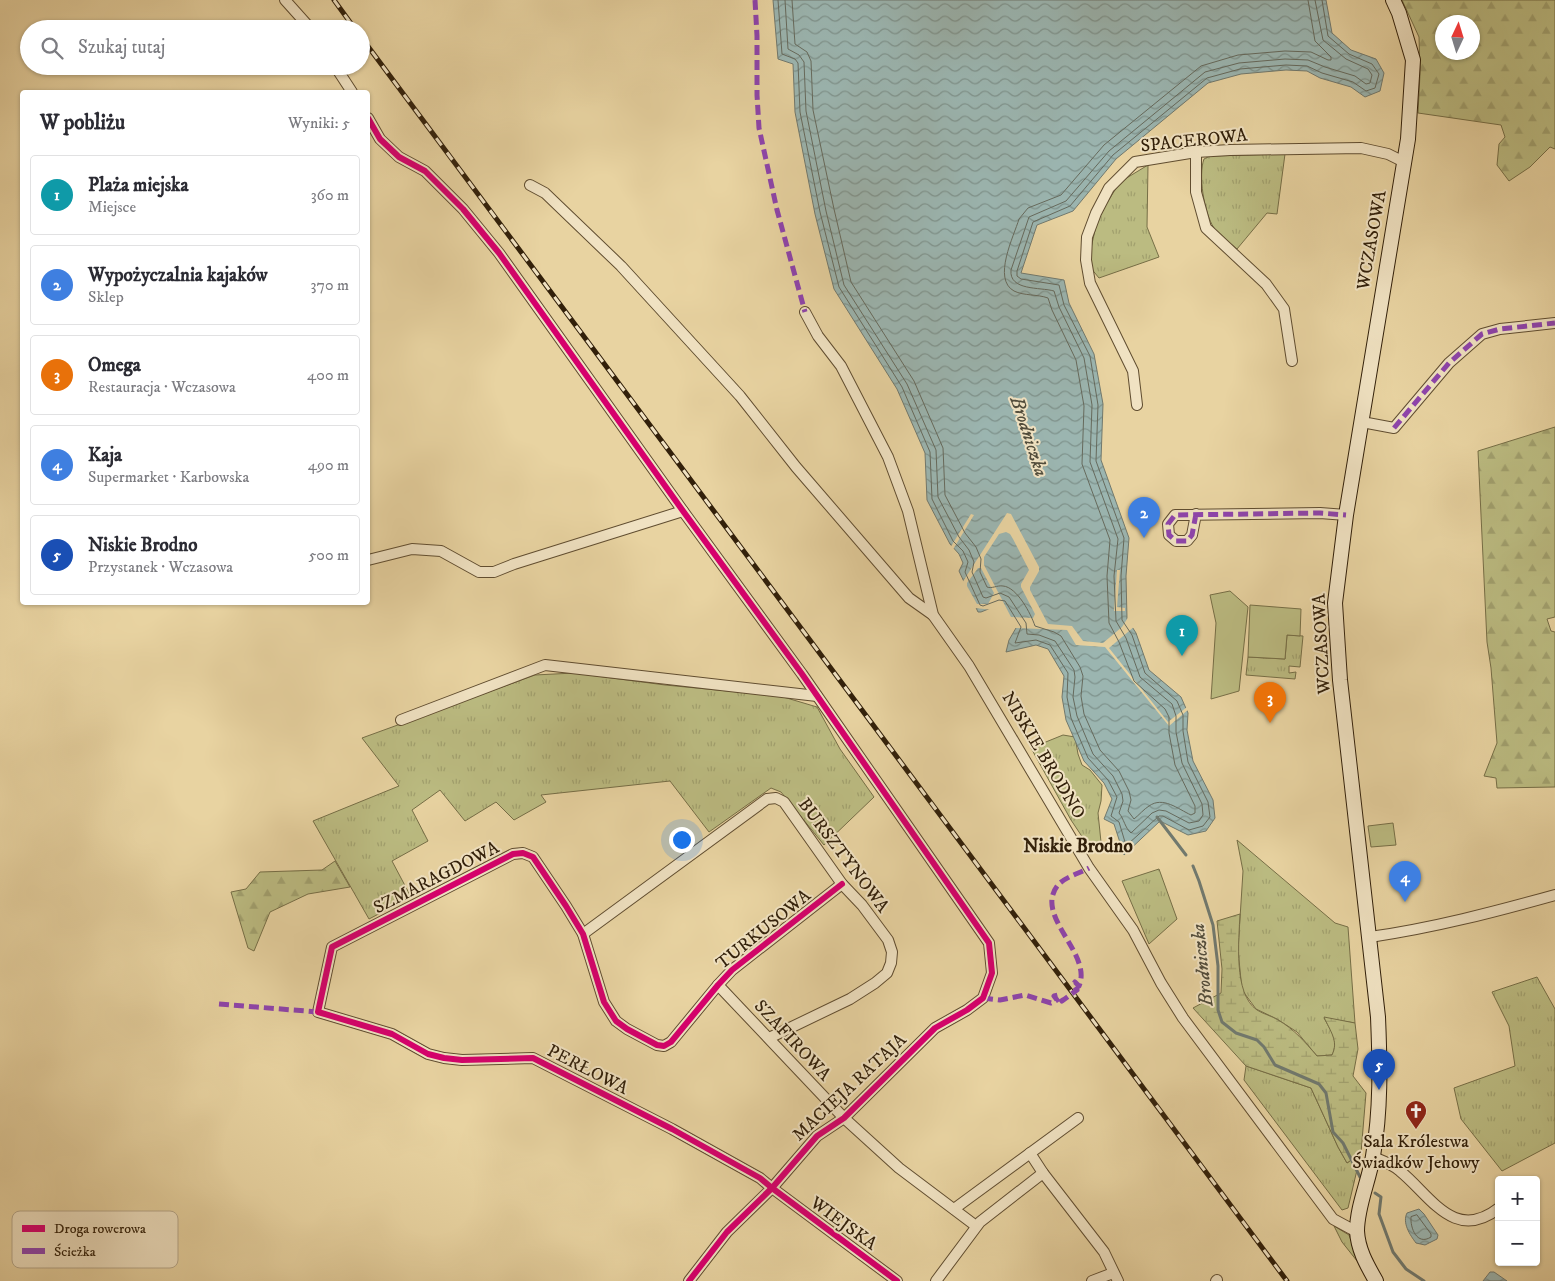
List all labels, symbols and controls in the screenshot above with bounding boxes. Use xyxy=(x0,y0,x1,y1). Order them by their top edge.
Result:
north arrow xyxy=(1435,15,1480,60)
search box xyxy=(20,20,370,75)
icon: search xyxy=(38,34,66,62)
text: Szukaj tutaj xyxy=(78,36,165,59)
text: W pobliżu xyxy=(40,110,125,136)
text: Wyniki: 5 xyxy=(288,113,350,133)
street label: SPACEROWA xyxy=(1140,124,1249,158)
text: Plaża miejska xyxy=(88,174,189,197)
text: 1 xyxy=(54,185,60,205)
text: 360 m xyxy=(311,185,349,205)
street label: WCZASOWA xyxy=(1352,188,1392,293)
text: Miejsce xyxy=(88,197,136,217)
text: Wypożyczalnia kajaków xyxy=(88,264,268,287)
text: 2 xyxy=(53,275,61,295)
text: 370 m xyxy=(311,275,349,295)
text: Sklep xyxy=(88,287,124,307)
text: Omega xyxy=(88,354,141,377)
text: 3 xyxy=(54,365,60,385)
text: 400 m xyxy=(307,365,349,385)
text: Restauracja · Wczasowa xyxy=(88,377,236,397)
water label: Brodniczka xyxy=(1004,392,1052,480)
text: Kaja xyxy=(88,444,122,467)
text: 4 xyxy=(52,455,62,475)
text: 490 m xyxy=(308,455,349,475)
text: Supermarket · Karbowska xyxy=(88,467,249,487)
pin: 2 xyxy=(1128,497,1160,538)
text: Niskie Brodno xyxy=(88,534,197,557)
text: 5 xyxy=(53,545,61,565)
text: 500 m xyxy=(308,545,349,565)
text: Przystanek · Wczasowa xyxy=(88,557,233,577)
street label: WCZASOWA xyxy=(1308,593,1336,696)
pin: 1 xyxy=(1166,615,1198,656)
pin: 3 xyxy=(1254,682,1286,723)
street label: NISKIE BRODNO xyxy=(996,688,1090,823)
street label: BURSZTYNOWA xyxy=(793,794,894,918)
your location xyxy=(669,827,695,853)
district label: Niskie Brodno xyxy=(1023,835,1133,858)
street label: SZMARAGDOWA xyxy=(370,836,503,919)
pin: 4 xyxy=(1389,861,1421,902)
street label: TURKUSOWA xyxy=(712,885,816,975)
water label: Brodniczka xyxy=(1187,922,1218,1008)
street label: SZAFIROWA xyxy=(749,996,836,1086)
street label: MACIEJA RATAJA xyxy=(788,1029,912,1146)
street label: PERŁOWA xyxy=(543,1040,632,1100)
pin: 5 xyxy=(1363,1049,1395,1090)
church icon: Sala Królestwa Świadków Jehowy xyxy=(1404,1099,1428,1130)
place label: Sala Królestwa Świadków Jehowy xyxy=(1352,1131,1480,1174)
map controls xyxy=(1495,1176,1540,1266)
button: + xyxy=(1495,1176,1540,1221)
street label: WIEJSKA xyxy=(805,1192,882,1256)
legend xyxy=(12,1211,178,1268)
text: Droga rowerowa xyxy=(54,1220,146,1238)
button: − xyxy=(1495,1221,1540,1266)
text: Ścieżka xyxy=(54,1243,96,1261)

